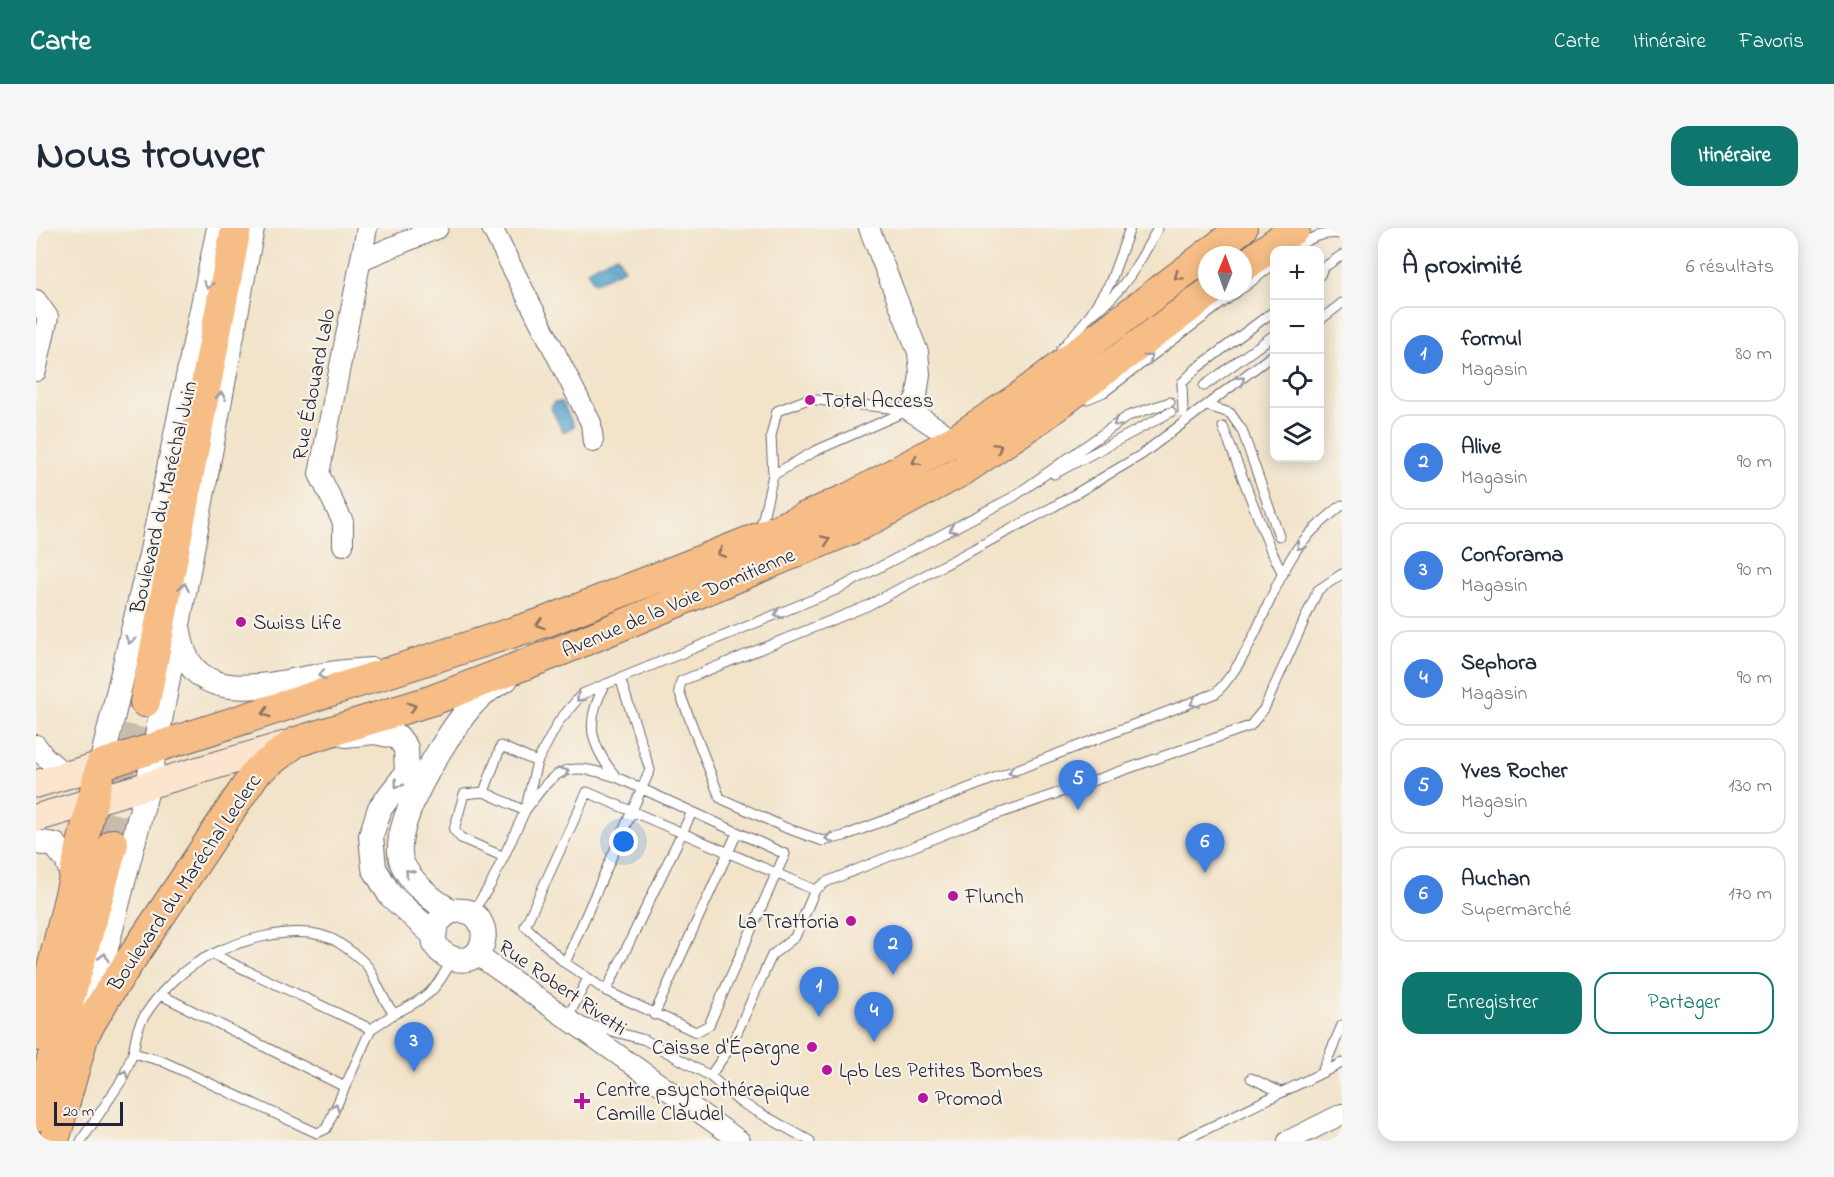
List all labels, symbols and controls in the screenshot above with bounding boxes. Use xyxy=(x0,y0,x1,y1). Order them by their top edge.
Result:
text: Carte xyxy=(30,22,91,63)
text: Carte xyxy=(1554,27,1600,57)
text: Itinéraire xyxy=(1633,27,1706,57)
text: Favoris xyxy=(1739,27,1804,57)
text: Nous trouver xyxy=(36,126,264,187)
button: Itinéraire xyxy=(1671,126,1798,186)
north arrow xyxy=(1198,246,1252,300)
map controls xyxy=(1270,246,1324,462)
button: + xyxy=(1270,246,1324,300)
text: À proximité xyxy=(1402,248,1522,286)
text: 6 résultats xyxy=(1686,253,1774,282)
one-way arrow xyxy=(1174,269,1185,280)
one-way arrow xyxy=(202,280,215,290)
button: − xyxy=(1270,300,1324,354)
street label: Rue Édouard Lalo xyxy=(286,306,344,463)
text: formul xyxy=(1461,324,1521,356)
text: 1 xyxy=(1420,340,1427,369)
text: 80 m xyxy=(1735,340,1772,369)
one-way arrow xyxy=(1142,354,1153,365)
button: locate xyxy=(1270,354,1324,408)
text: Magasin xyxy=(1461,356,1527,385)
one-way arrow xyxy=(1234,377,1245,388)
street label: Boulevard du Maréchal Juin xyxy=(123,378,206,618)
place label: Total Access xyxy=(822,387,934,417)
one-way arrow xyxy=(214,391,227,401)
marker: Total Access xyxy=(803,393,817,407)
button: layers xyxy=(1270,408,1324,462)
one-way arrow xyxy=(1112,416,1123,427)
text: Alive xyxy=(1461,432,1501,464)
one-way arrow xyxy=(991,443,1002,454)
text: 2 xyxy=(1419,448,1428,477)
text: 90 m xyxy=(1737,448,1772,477)
one-way arrow xyxy=(912,454,922,465)
text: Magasin xyxy=(1461,464,1527,493)
one-way arrow xyxy=(948,521,959,533)
one-way arrow xyxy=(820,535,831,547)
one-way arrow xyxy=(1296,539,1307,550)
text: Conforama xyxy=(1461,540,1563,572)
street label: Avenue de la Voie Domitienne xyxy=(558,541,801,667)
one-way arrow xyxy=(716,546,727,558)
text: 3 xyxy=(1419,556,1428,585)
text: 90 m xyxy=(1737,556,1772,585)
text: Magasin xyxy=(1461,572,1527,601)
one-way arrow xyxy=(177,583,190,593)
one-way arrow xyxy=(773,607,784,619)
place label: Swiss Life xyxy=(253,609,342,639)
marker: Swiss Life xyxy=(234,615,248,629)
one-way arrow xyxy=(535,617,546,629)
one-way arrow xyxy=(125,635,138,645)
text: Sephora xyxy=(1461,648,1537,680)
text: 4 xyxy=(1419,664,1428,693)
text: 90 m xyxy=(1737,664,1772,693)
one-way arrow xyxy=(317,668,327,681)
text: Magasin xyxy=(1461,680,1527,709)
one-way arrow xyxy=(576,691,586,702)
one-way arrow xyxy=(1190,696,1201,708)
one-way arrow xyxy=(406,701,417,714)
one-way arrow xyxy=(261,706,272,718)
text: Yves Rocher xyxy=(1461,756,1567,788)
pin: 5 xyxy=(1058,760,1098,810)
one-way arrow xyxy=(1007,765,1018,778)
one-way arrow xyxy=(560,766,570,779)
street label: Boulevard du Maréchal Leclerc xyxy=(101,768,270,999)
text: 5 xyxy=(1418,772,1429,801)
text: 130 m xyxy=(1728,772,1772,801)
one-way arrow xyxy=(394,778,405,789)
text: Magasin xyxy=(1461,788,1527,817)
pin: 6 xyxy=(1186,824,1224,873)
your location xyxy=(609,827,638,856)
one-way arrow xyxy=(824,832,834,844)
text: Auchan xyxy=(1461,864,1530,896)
one-way arrow xyxy=(405,869,416,880)
text: 6 xyxy=(1419,880,1428,909)
text: 170 m xyxy=(1728,880,1772,909)
place label: Flunch xyxy=(964,883,1024,913)
marker: Flunch xyxy=(946,889,960,903)
text: Supermarché xyxy=(1461,896,1571,925)
place label: La Trattoria xyxy=(738,908,839,938)
marker: La Trattoria xyxy=(844,914,858,928)
pin: 2 xyxy=(874,926,912,975)
street label: Rue Robert Rivetti xyxy=(491,933,632,1044)
one-way arrow xyxy=(97,952,110,962)
pin: 1 xyxy=(800,968,838,1017)
button: Enregistrer xyxy=(1402,972,1582,1034)
button: Partager xyxy=(1594,972,1774,1034)
pin: 4 xyxy=(854,992,894,1042)
pin: 3 xyxy=(394,1022,434,1072)
place label: Caisse d'Épargne xyxy=(652,1034,801,1066)
marker: Caisse d'Épargne xyxy=(805,1040,819,1054)
place label: Lpb Les Petites Bombes xyxy=(839,1057,1043,1087)
marker: Lpb Les Petites Bombes xyxy=(820,1063,834,1077)
one-way arrow xyxy=(117,1069,129,1080)
place label: Centre psychothérapique Camille Claudel xyxy=(596,1076,810,1130)
place label: Promod xyxy=(935,1085,1003,1115)
marker: Promod xyxy=(916,1091,930,1105)
marker: Centre psychothérapique Camille Claudel xyxy=(573,1092,591,1110)
scale bar xyxy=(54,1099,123,1126)
text: 20 m xyxy=(63,1100,94,1124)
one-way arrow xyxy=(328,1102,340,1113)

